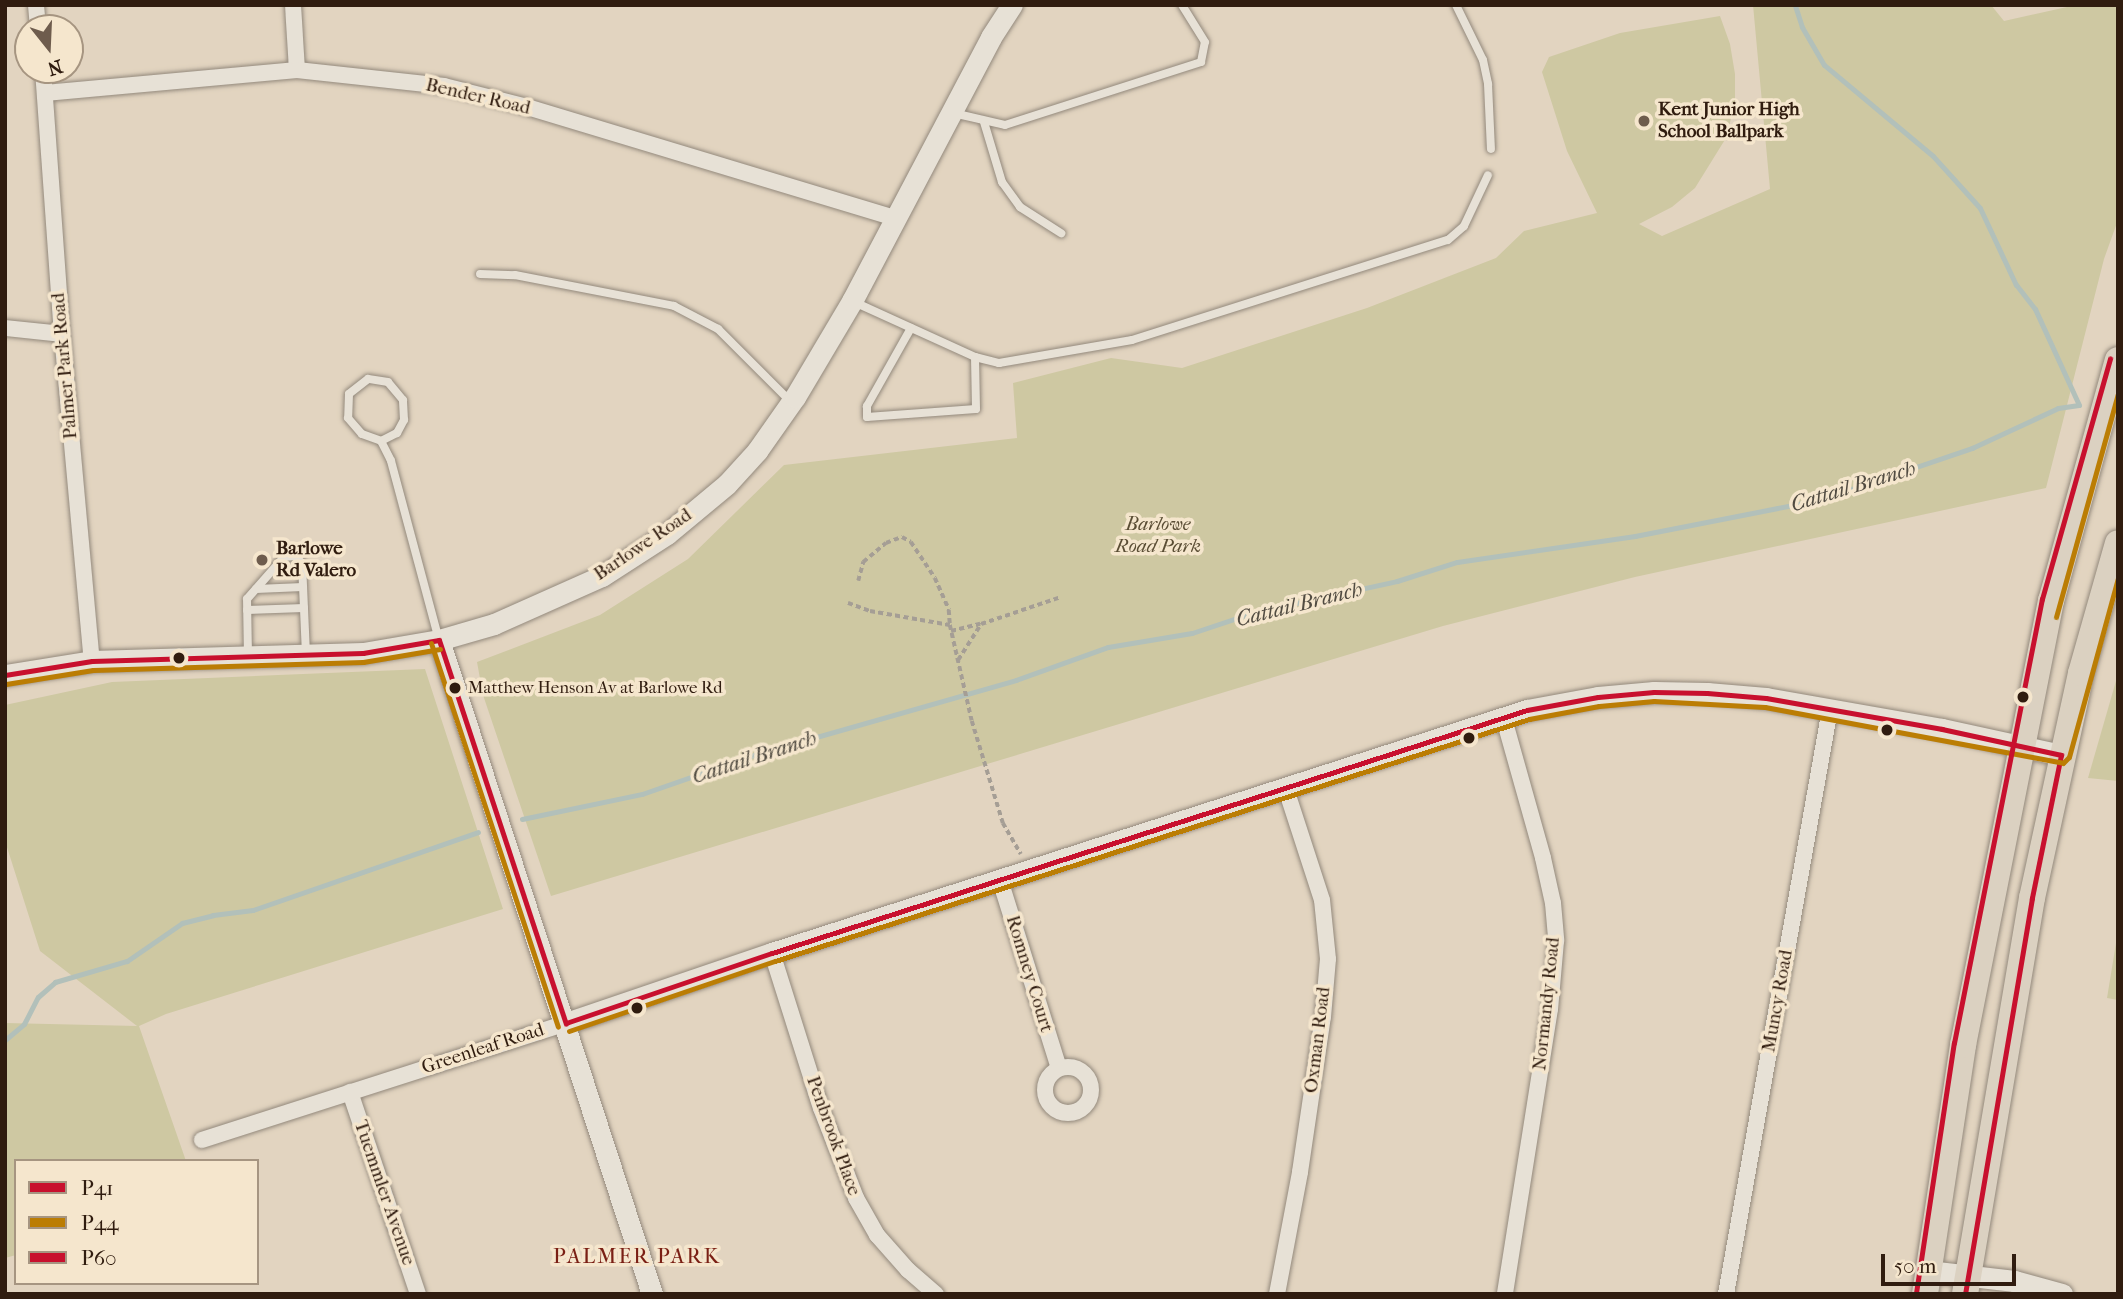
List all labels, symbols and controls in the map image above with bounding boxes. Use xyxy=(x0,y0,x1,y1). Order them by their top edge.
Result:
north arrow xyxy=(14,14,84,84)
text: N xyxy=(45,54,65,80)
street label: Bender Road xyxy=(423,74,533,120)
place label: Kent Junior High School Ballpark xyxy=(1658,99,1800,143)
marker: Kent Junior High School Ballpark xyxy=(1636,113,1652,129)
street label: Palmer Park Road xyxy=(47,292,83,440)
water label: Cattail Branch xyxy=(1788,455,1918,517)
street label: Barlowe Road xyxy=(590,504,696,586)
park label: Barlowe Road Park xyxy=(1115,514,1201,558)
place label: Barlowe Rd Valero xyxy=(276,538,356,582)
marker: Barlowe Rd Valero xyxy=(254,552,270,568)
water label: Cattail Branch xyxy=(1233,576,1365,632)
unlabelled marker xyxy=(172,651,186,665)
place label: Matthew Henson Av at Barlowe Rd xyxy=(468,678,723,698)
marker: Matthew Henson Av at Barlowe Rd xyxy=(448,681,462,695)
unlabelled marker xyxy=(2016,690,2030,704)
unlabelled marker xyxy=(1880,723,1894,737)
water label: Cattail Branch xyxy=(689,725,819,789)
unlabelled marker xyxy=(1462,731,1476,745)
street label: Romney Court xyxy=(1000,913,1058,1035)
street label: Normandy Road xyxy=(1529,936,1565,1072)
street label: Muncy Road xyxy=(1758,948,1798,1054)
street label: Oxman Road xyxy=(1300,986,1336,1094)
unlabelled marker xyxy=(630,1001,644,1015)
street label: Greenleaf Road xyxy=(419,1019,547,1079)
street label: Penbrook Place xyxy=(801,1073,865,1199)
street label: Tuemmler Avenue xyxy=(348,1117,420,1269)
legend xyxy=(14,1159,259,1285)
text: P41 xyxy=(81,1176,114,1200)
text: P44 xyxy=(81,1211,119,1235)
scale bar xyxy=(1885,1240,2020,1284)
district label: PALMER PARK xyxy=(554,1243,720,1269)
text: P60 xyxy=(81,1246,117,1270)
text: 50 m xyxy=(1894,1254,1937,1278)

